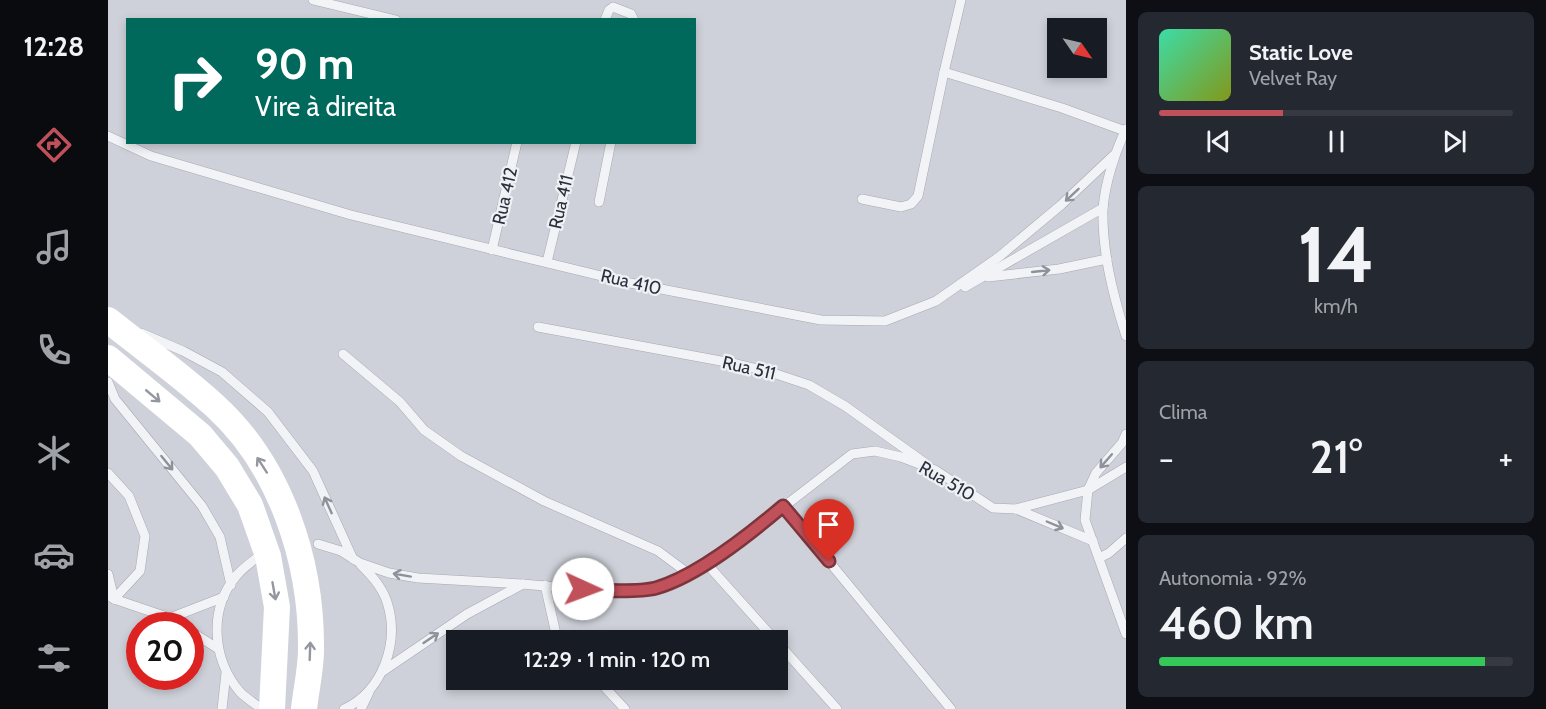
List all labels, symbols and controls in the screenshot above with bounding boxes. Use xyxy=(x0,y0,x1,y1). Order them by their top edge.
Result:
north arrow xyxy=(1047,18,1107,78)
map controls xyxy=(1047,18,1107,78)
text: 12:28 xyxy=(24,30,84,63)
text: 90 m xyxy=(255,38,354,90)
text: Static Love xyxy=(1249,39,1353,66)
icon: right xyxy=(156,42,234,120)
text: Velvet Ray xyxy=(1249,66,1337,90)
text: Vire à direita xyxy=(255,90,396,123)
icon: directions xyxy=(33,124,75,166)
icon: previous xyxy=(1202,125,1235,158)
icon: pause xyxy=(1320,125,1353,158)
icon: next xyxy=(1438,125,1471,158)
street label: Rua 412 xyxy=(488,165,522,227)
street label: Rua 411 xyxy=(544,173,578,231)
one-way arrow xyxy=(1064,188,1079,202)
text: 14 xyxy=(1297,207,1375,302)
icon: music xyxy=(33,226,75,268)
street label: Rua 410 xyxy=(599,264,663,300)
one-way arrow xyxy=(1030,265,1050,276)
text: km/h xyxy=(1314,294,1358,318)
icon: phone xyxy=(33,329,75,371)
street label: Rua 511 xyxy=(720,351,778,385)
one-way arrow xyxy=(145,389,161,402)
text: Clima xyxy=(1159,400,1207,424)
text: 21° xyxy=(1310,430,1362,484)
icon: climate xyxy=(33,432,75,474)
text: − xyxy=(1159,438,1174,478)
text: + xyxy=(1498,438,1513,478)
one-way arrow xyxy=(1099,453,1113,468)
one-way arrow xyxy=(161,455,174,471)
street label: Rua 510 xyxy=(915,456,979,506)
one-way arrow xyxy=(256,457,268,474)
one-way arrow xyxy=(322,497,334,515)
pin xyxy=(803,499,854,561)
icon: arrive xyxy=(812,508,845,541)
one-way arrow xyxy=(1045,520,1063,531)
icon: car xyxy=(33,534,75,576)
position arrow xyxy=(551,557,615,621)
text: Autonomia · 92% xyxy=(1159,566,1306,590)
one-way arrow xyxy=(392,570,412,581)
one-way arrow xyxy=(269,581,280,600)
text: 460 km xyxy=(1159,596,1314,650)
speed limit sign: 20 xyxy=(126,612,204,690)
one-way arrow xyxy=(423,632,440,645)
icon: filters xyxy=(33,637,75,679)
one-way arrow xyxy=(304,641,316,661)
text: 12:29 · 1 min · 120 m xyxy=(524,646,710,673)

